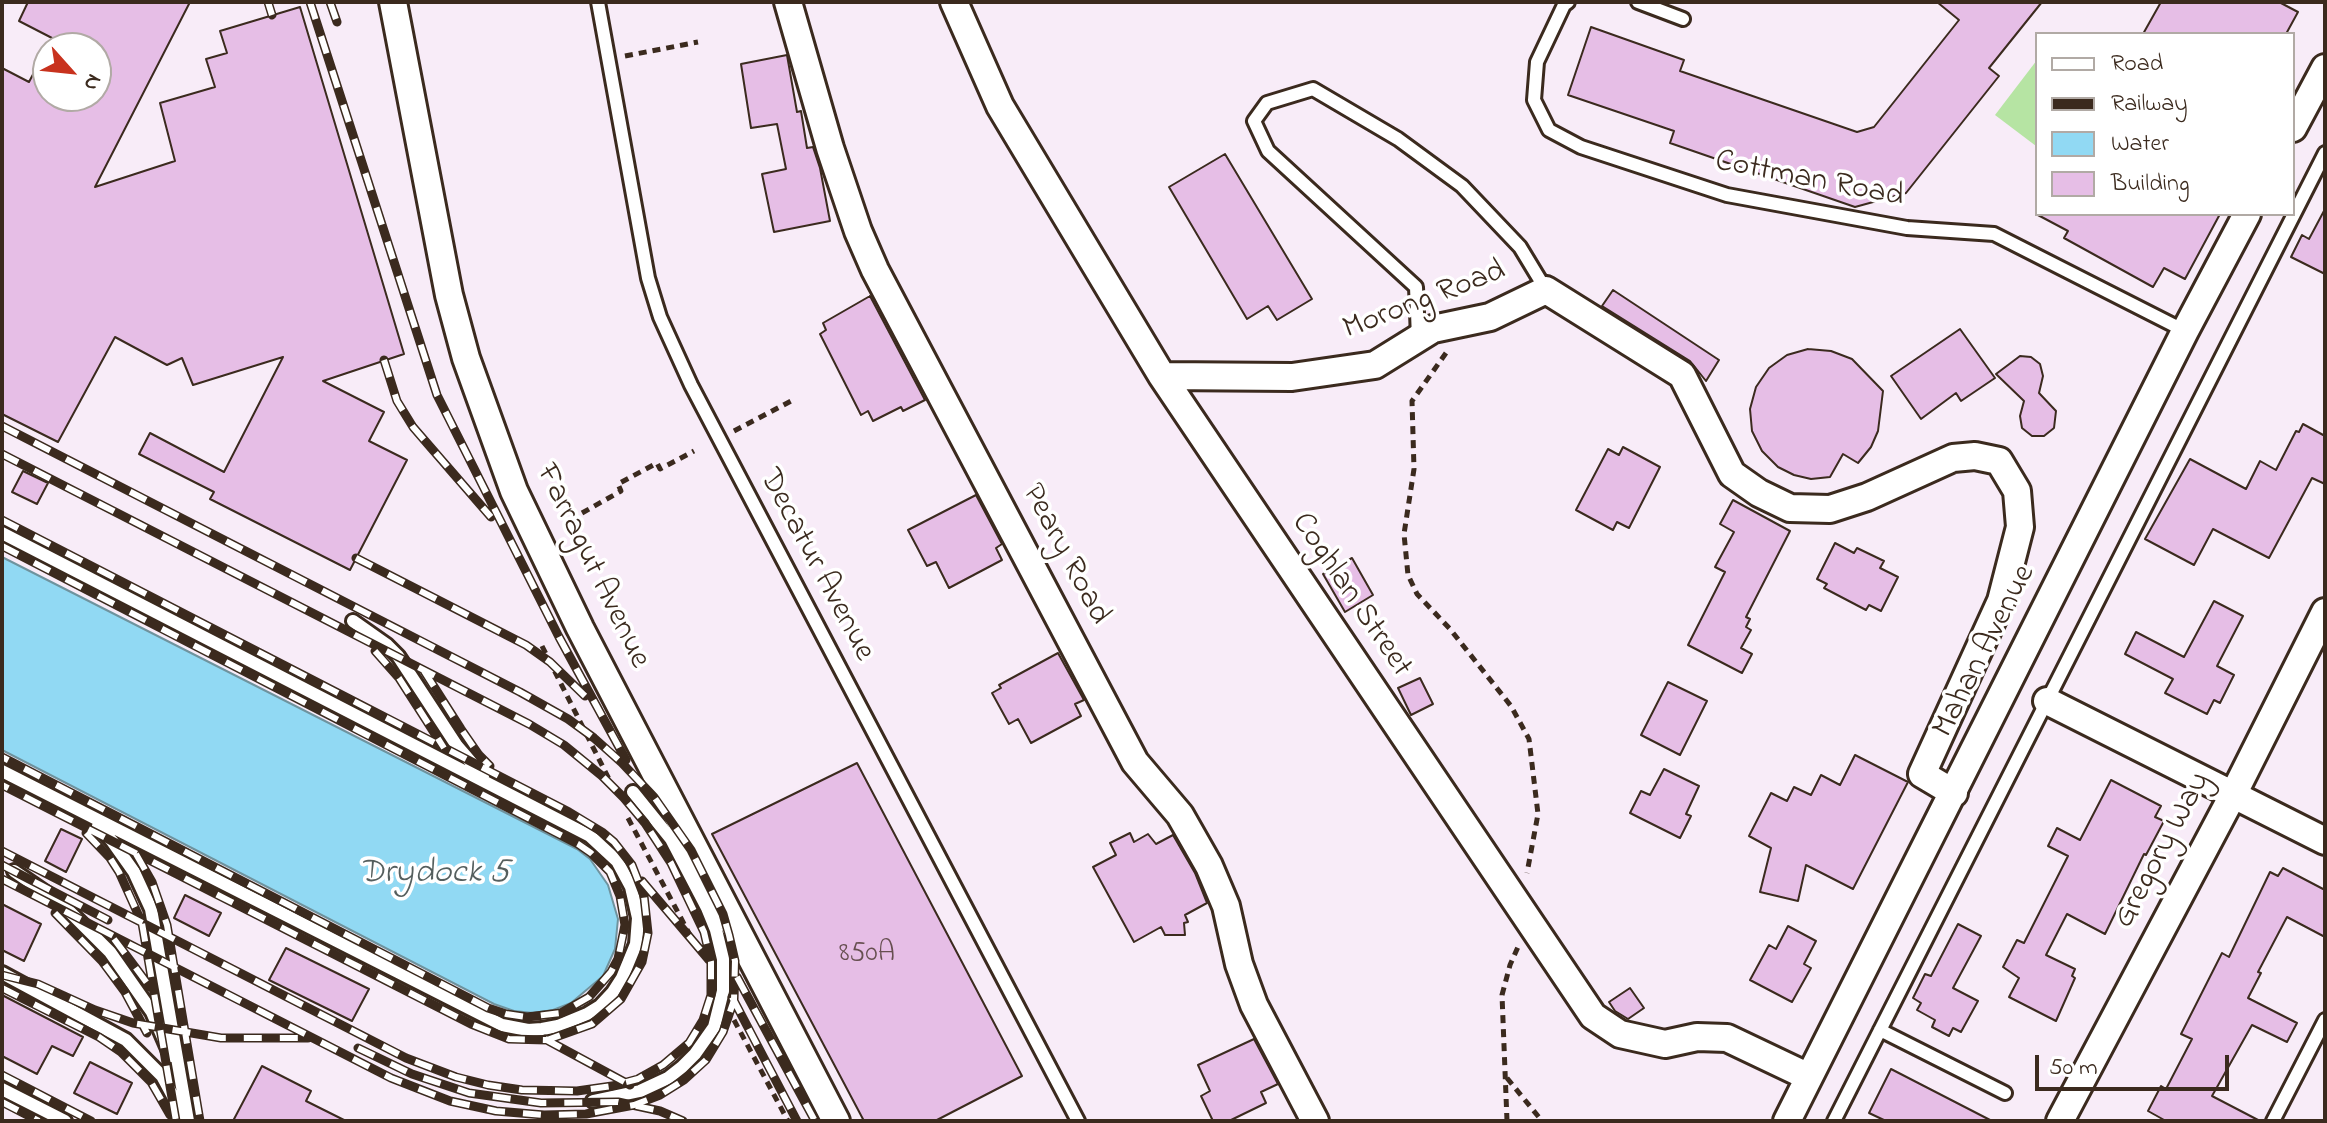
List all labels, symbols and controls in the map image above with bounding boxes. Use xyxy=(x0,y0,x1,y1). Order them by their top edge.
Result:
north arrow xyxy=(32,32,112,112)
legend xyxy=(2035,32,2295,216)
text: Road xyxy=(2111,47,2163,82)
text: N xyxy=(74,68,109,96)
text: Railway xyxy=(2111,87,2188,122)
text: Water xyxy=(2111,127,2169,162)
street label: Cottman Road xyxy=(1711,144,1907,218)
text: Building xyxy=(2111,167,2190,202)
street label: Morong Road xyxy=(1339,254,1511,350)
street label: Farragut Avenue xyxy=(525,459,657,675)
street label: Decatur Avenue xyxy=(748,463,882,669)
street label: Peary Road xyxy=(1011,478,1117,632)
street label: Coghlan Street xyxy=(1281,507,1419,685)
street label: Mahan Avenue xyxy=(1926,559,2046,745)
street label: Gregory Way xyxy=(2107,767,2221,935)
water label: Drydock 5 xyxy=(359,855,509,895)
house number: 850A xyxy=(839,938,895,972)
scale bar xyxy=(2039,1039,2233,1089)
text: 50 m xyxy=(2049,1051,2098,1086)

